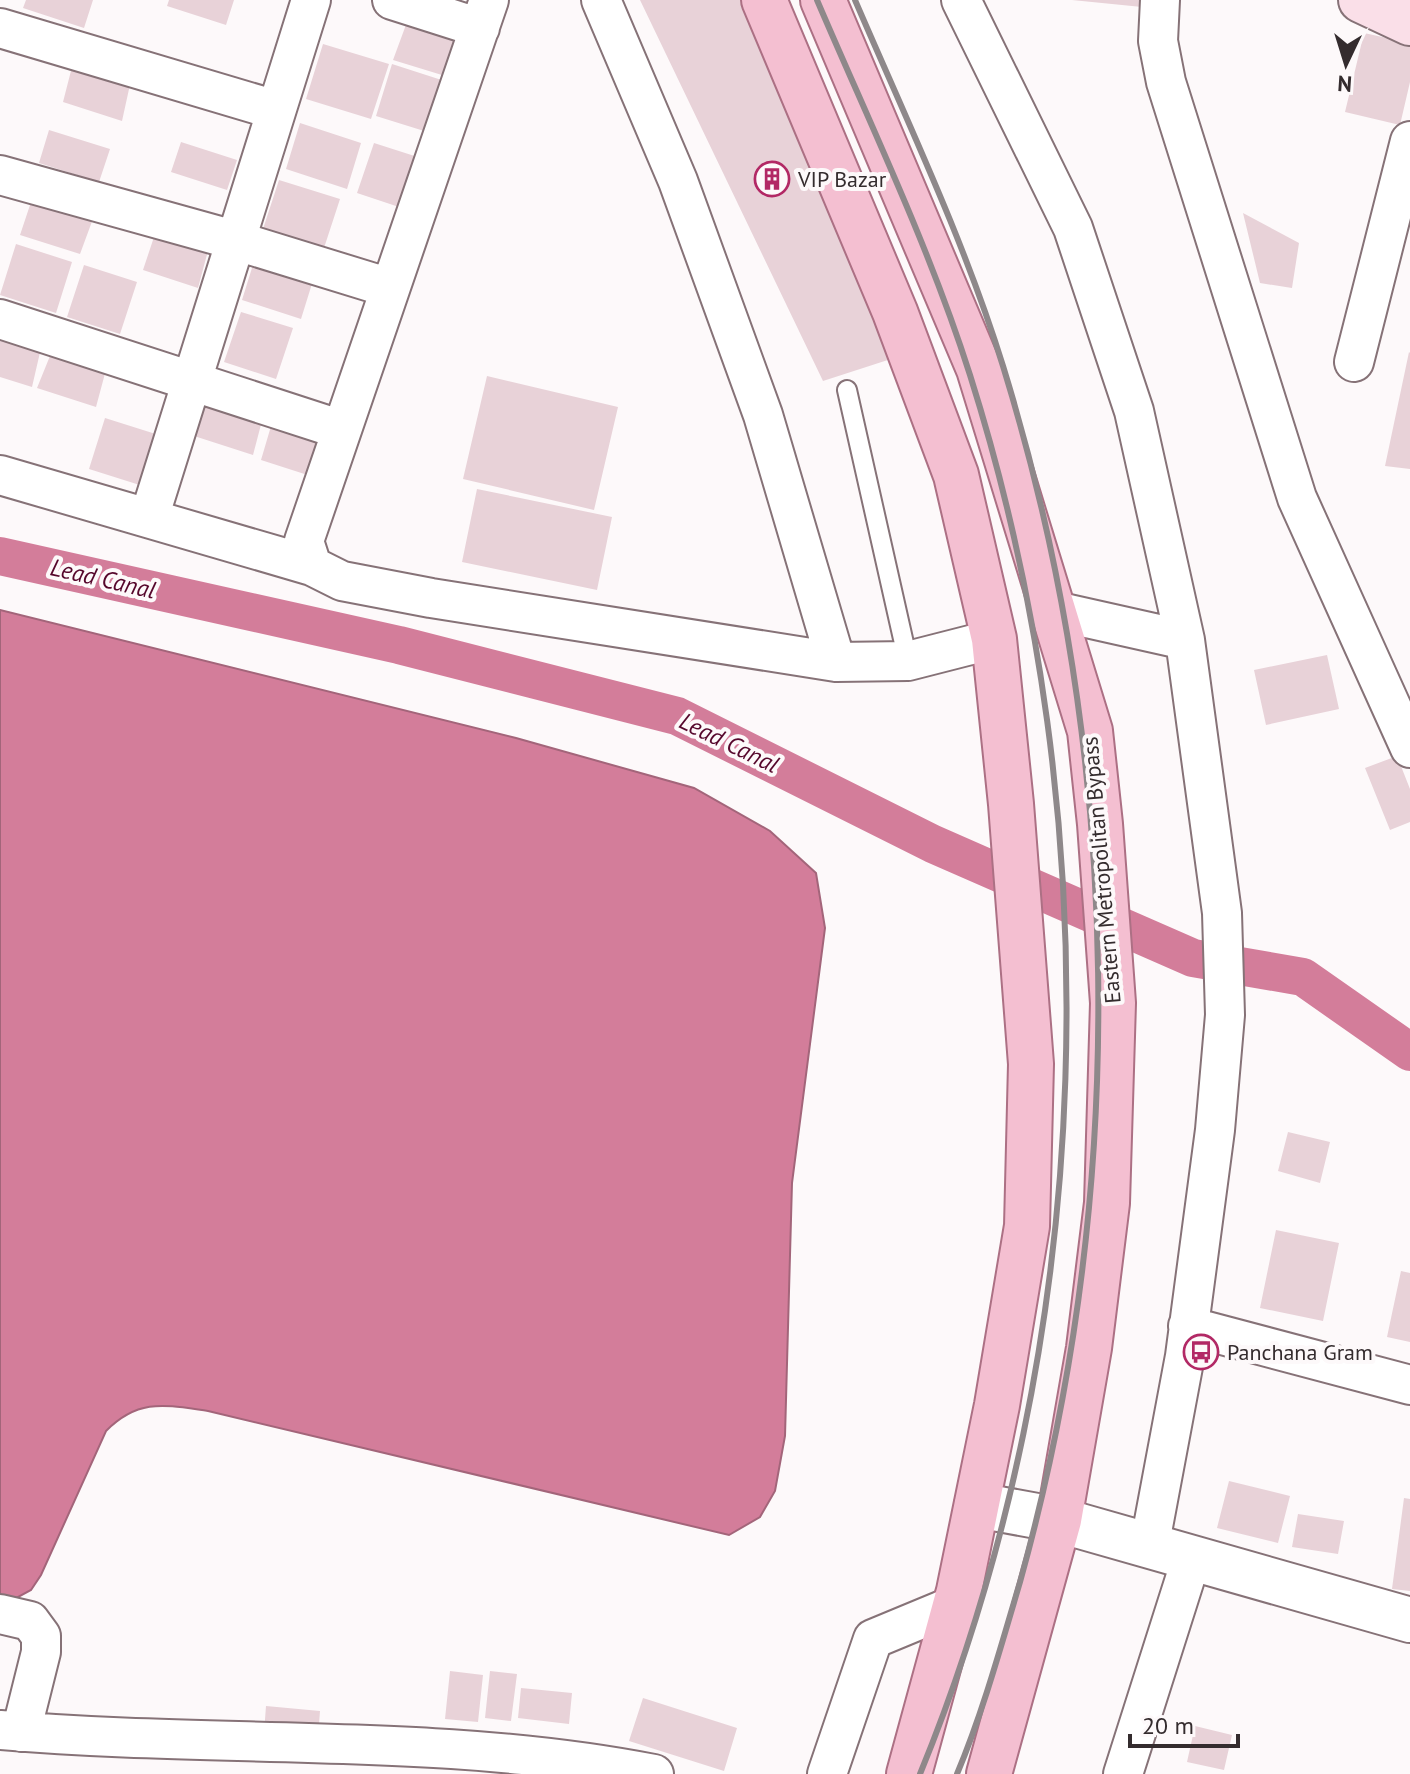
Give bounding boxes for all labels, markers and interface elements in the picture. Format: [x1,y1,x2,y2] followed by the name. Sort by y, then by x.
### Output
[1306,24,1386,104] north arrow
[1336,69,1353,98] text: N
[753,160,791,198] building icon: VIP Bazar
[797,165,887,193] place label: VIP Bazar
[48,551,159,606] water label: Lead Canal
[674,705,785,780] water label: Lead Canal
[1075,735,1127,1005] street label: Eastern Metropolitan Bypass
[1182,1333,1220,1371] bus stop icon: Panchana Gram
[1227,1338,1373,1366] place label: Panchana Gram
[1130,1698,1238,1748] scale bar
[1142,1710,1194,1741] text: 20 m

